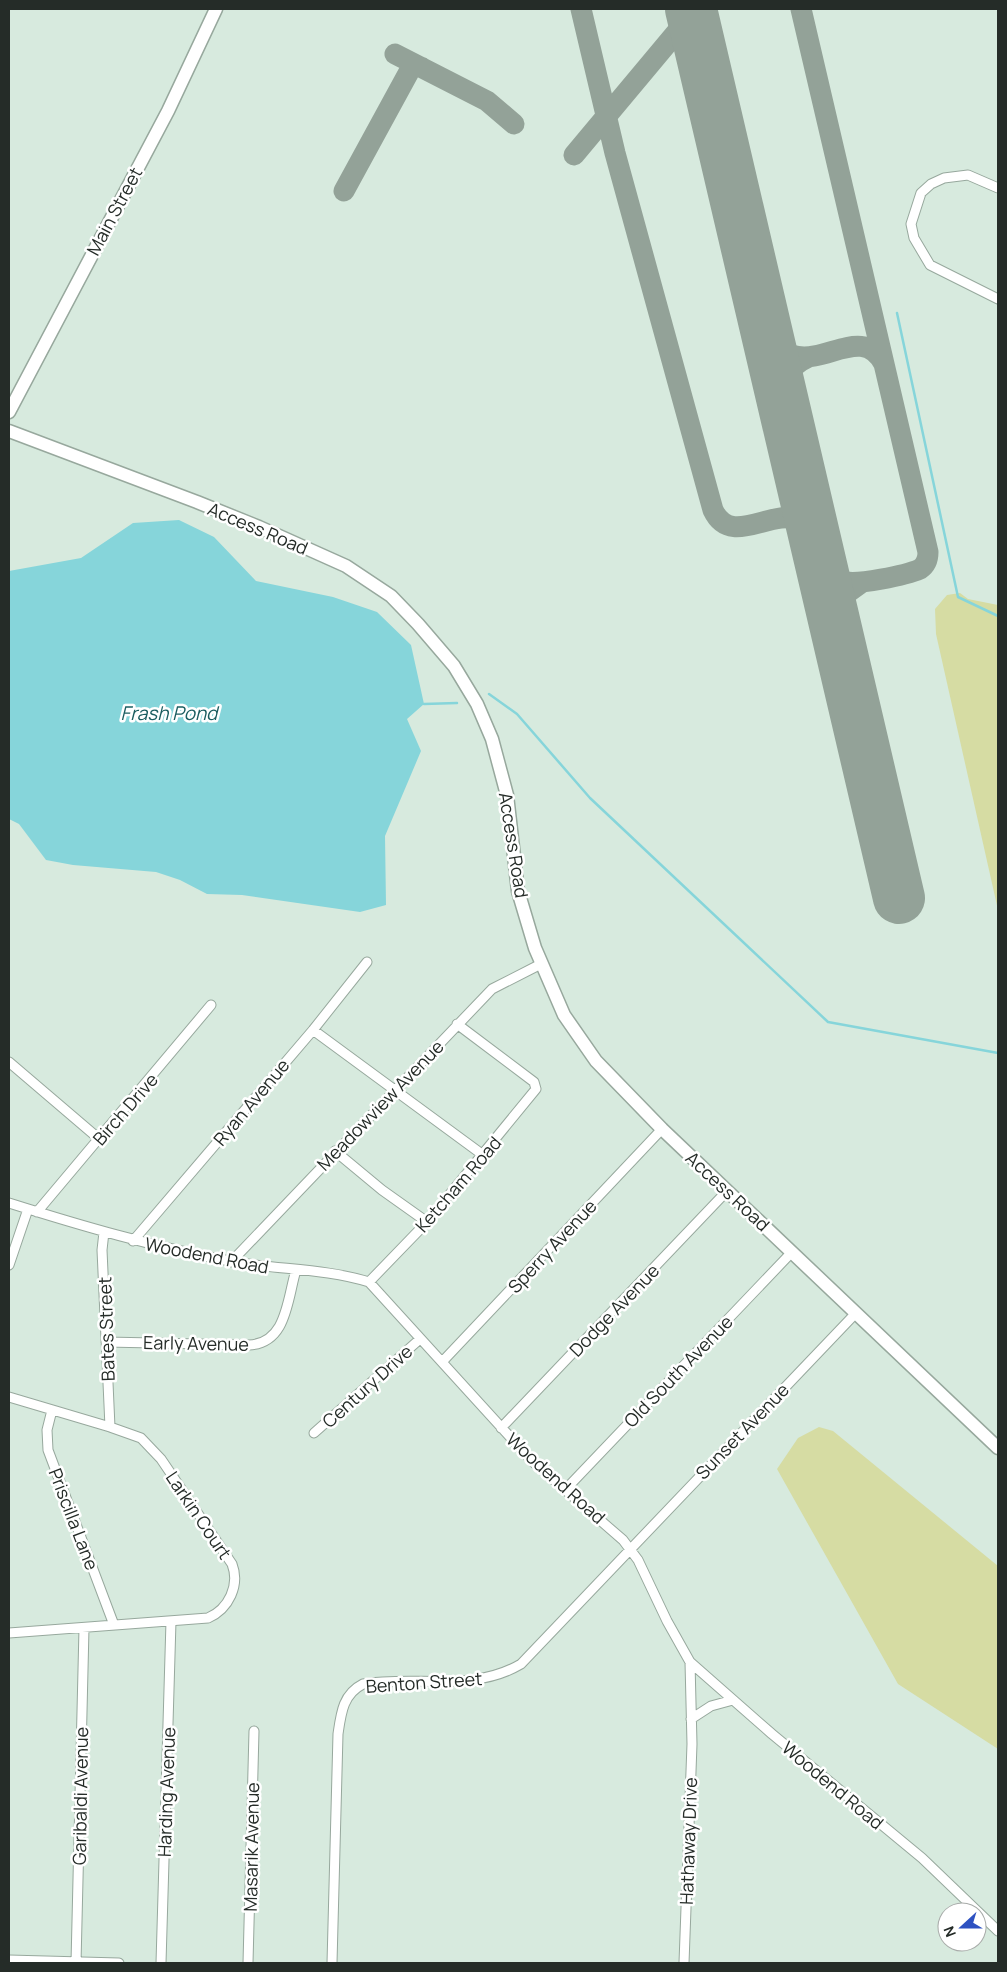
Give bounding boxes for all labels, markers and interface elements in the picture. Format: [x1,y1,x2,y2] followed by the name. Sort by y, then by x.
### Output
[81,163,147,259] street label: Main Street
[204,496,312,560] street label: Access Road
[121,700,220,726] water label: Frash Pond
[494,791,534,899] street label: Access Road
[311,1035,449,1175] street label: Meadowview Avenue
[208,1054,294,1150] street label: Ryan Avenue
[87,1068,163,1150] street label: Birch Drive
[410,1131,506,1237] street label: Ketcham Road
[681,1146,775,1236] street label: Access Road
[502,1194,602,1298] street label: Sperry Avenue
[143,1231,271,1279] street label: Woodend Road
[564,1259,664,1361] street label: Dodge Avenue
[92,1276,120,1382] street label: Bates Street
[618,1310,738,1432] street label: Old South Avenue
[143,1330,249,1356] street label: Early Avenue
[317,1339,417,1433] street label: Century Drive
[690,1378,794,1484] street label: Sunset Avenue
[501,1427,611,1529] street label: Woodend Road
[44,1465,104,1573] street label: Priscilla Lane
[161,1466,237,1564] street label: Larkin Court
[365,1666,483,1698] street label: Benton Street
[67,1727,93,1865] street label: Garibaldi Avenue
[152,1727,180,1857] street label: Harding Avenue
[777,1735,889,1835] street label: Woodend Road
[674,1777,702,1905] street label: Hathaway Drive
[238,1782,264,1912] street label: Masarik Avenue
[937,1902,987,1952] north arrow
[939,1924,960,1940] text: N

